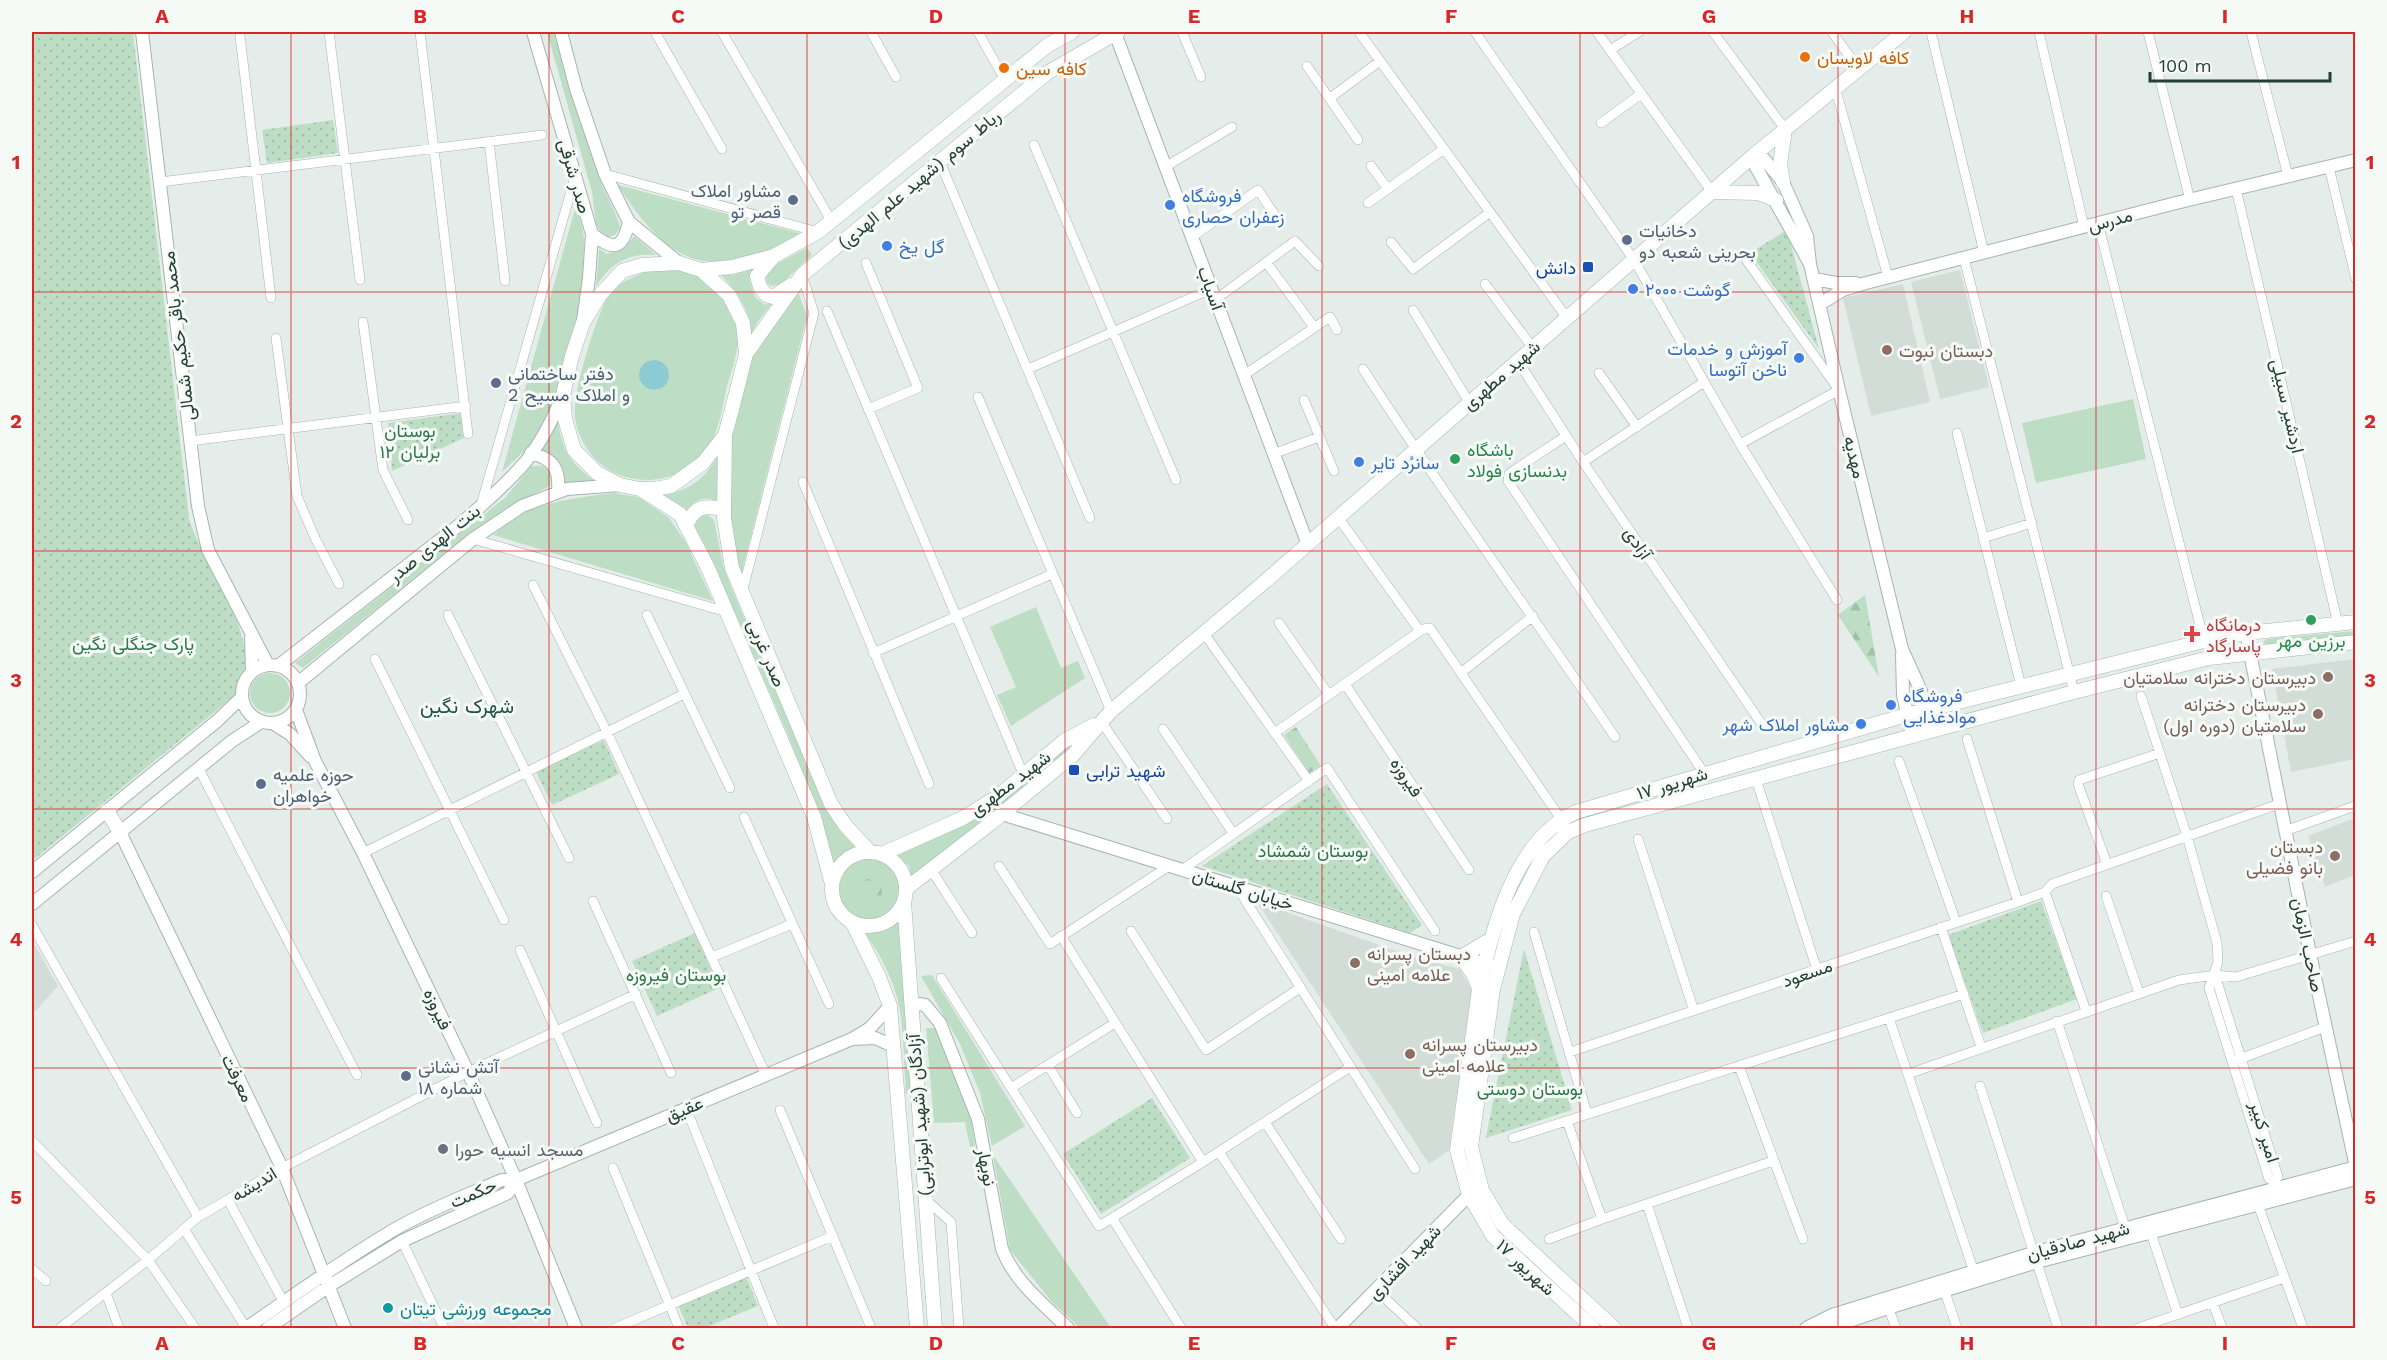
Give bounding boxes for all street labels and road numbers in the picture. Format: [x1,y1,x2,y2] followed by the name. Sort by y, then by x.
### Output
[834,105,1006,255] street label: رباط سوم (شهید علم الهدی)
[553,136,596,216] street label: صدر شرقی
[2085,204,2135,237] street label: مدرس
[157,250,201,422] street label: محمد باقر حکیم شمالی
[1193,263,1229,315] street label: آسیاب
[1458,336,1545,415] street label: شهید مطهری
[2266,357,2309,456] street label: اردشیر سبیلی
[1839,434,1870,481] street label: مهدیه
[383,500,485,588] street label: بنت الهدی صدر
[1619,523,1657,565] street label: آزادی
[742,616,791,690] street label: صدر غربی
[965,746,1055,821] street label: شهید مطهری
[1385,753,1428,801] street label: فیروزه
[1634,762,1710,805] street label: ۱۷ شهریور
[1190,864,1296,914] street label: خیابان گلستان
[2287,896,2328,994] street label: صاحب الزمان
[1779,955,1835,992] street label: مسعود
[418,985,457,1033] street label: فیروزه
[903,1031,936,1197] street label: آزادگان (شهید ابوترابی)
[217,1051,259,1106] street label: معرفت
[662,1092,706,1127] street label: عقیق
[2245,1098,2284,1165] street label: امیر کبیر
[972,1145,1001,1188] street label: نوبهار
[228,1162,280,1206] street label: اندیشه
[447,1174,499,1212] street label: حکمت
[2024,1217,2132,1266] street label: شهید صادقیان
[1363,1220,1446,1305] street label: شهید افشاری
[1492,1234,1560,1300] street label: ۱۷ شهریور

